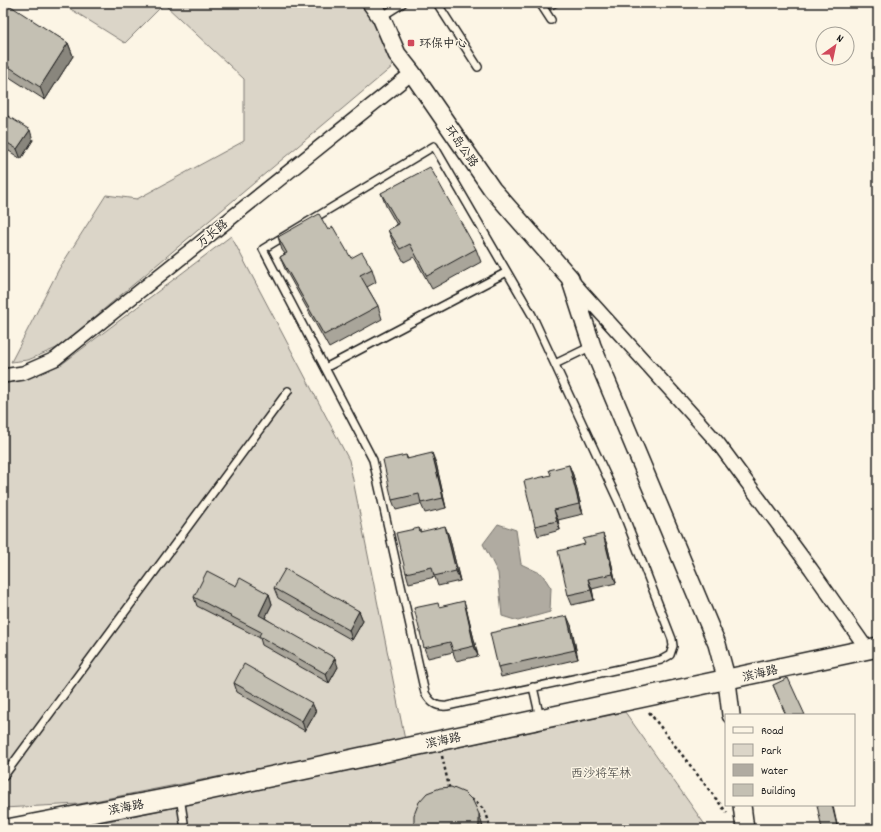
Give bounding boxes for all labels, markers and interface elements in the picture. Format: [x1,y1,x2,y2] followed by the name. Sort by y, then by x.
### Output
[815,26,855,66] north arrow
[833,31,846,48] text: N
[419,36,467,53] place label: 环保中心
[406,38,416,48] marker: 环保中心
[440,122,482,171] street label: 环岛公路
[194,216,232,252] street label: 万长路
[741,662,780,687] street label: 滨海路
[725,714,855,806] legend
[761,723,783,740] text: Road
[424,729,463,754] street label: 滨海路
[761,743,782,760] text: Park
[761,763,788,780] text: Water
[571,766,631,783] park label: 西沙将军林
[761,783,796,800] text: Building
[107,797,146,820] street label: 滨海路

